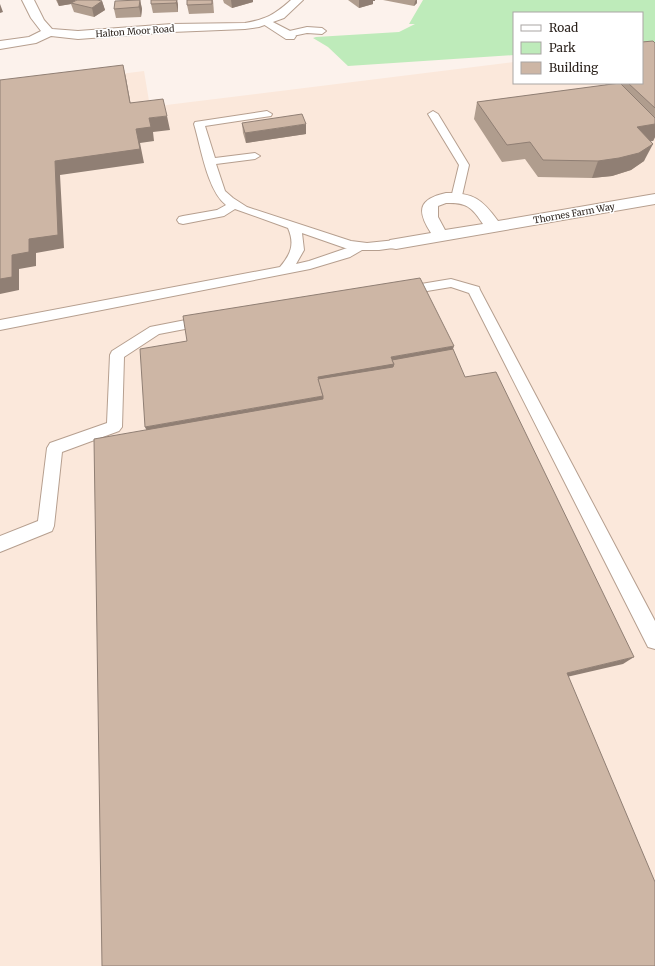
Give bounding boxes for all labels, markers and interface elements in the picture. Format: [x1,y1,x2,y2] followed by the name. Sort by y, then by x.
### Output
[513,12,643,84] legend
[549,20,578,35] text: Road
[95,23,175,39] street label: Halton Moor Road
[549,40,576,55] text: Park
[549,60,599,75] text: Building
[532,200,616,226] street label: Thornes Farm Way

